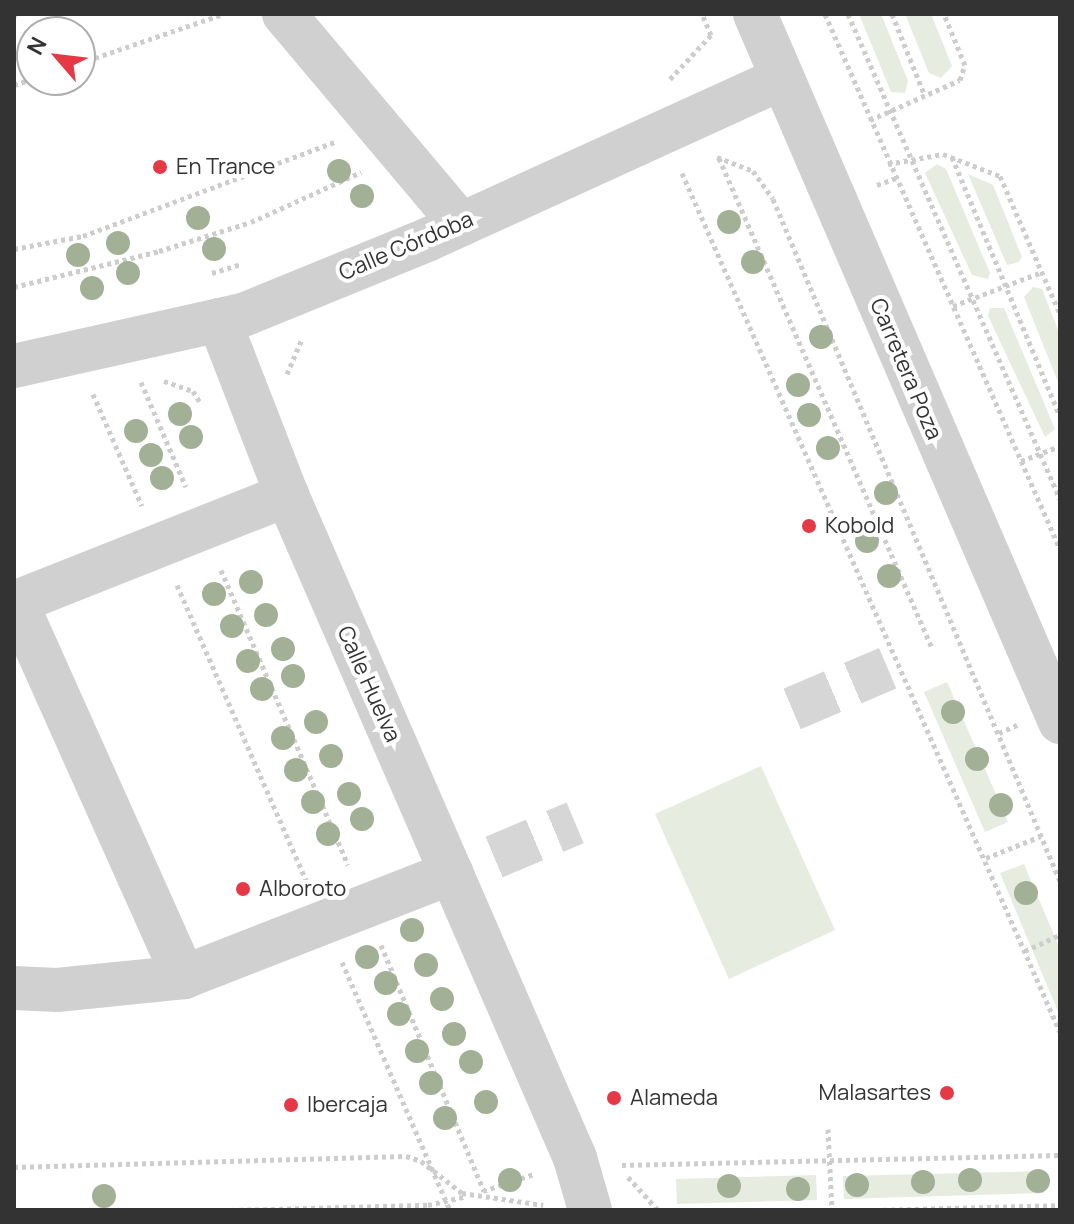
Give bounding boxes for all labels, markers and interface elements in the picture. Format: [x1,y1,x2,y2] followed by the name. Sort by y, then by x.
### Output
[16,16,96,96] north arrow
[20,32,54,60] text: N
[176,154,275,180] place label: En Trance
[151,158,169,176] marker: En Trance
[335,206,477,286] street label: Calle Córdoba
[864,294,948,444] street label: Carretera Poza
[825,513,894,539] place label: Kobold
[800,517,818,535] marker: Kobold
[332,622,406,746] street label: Calle Huelva
[259,876,346,902] place label: Alboroto
[234,880,252,898] marker: Alboroto
[818,1080,931,1106] place label: Malasartes
[938,1084,956,1102] marker: Malasartes
[630,1085,718,1111] place label: Alameda
[605,1089,623,1107] marker: Alameda
[307,1092,388,1118] place label: Ibercaja
[282,1096,300,1114] marker: Ibercaja

